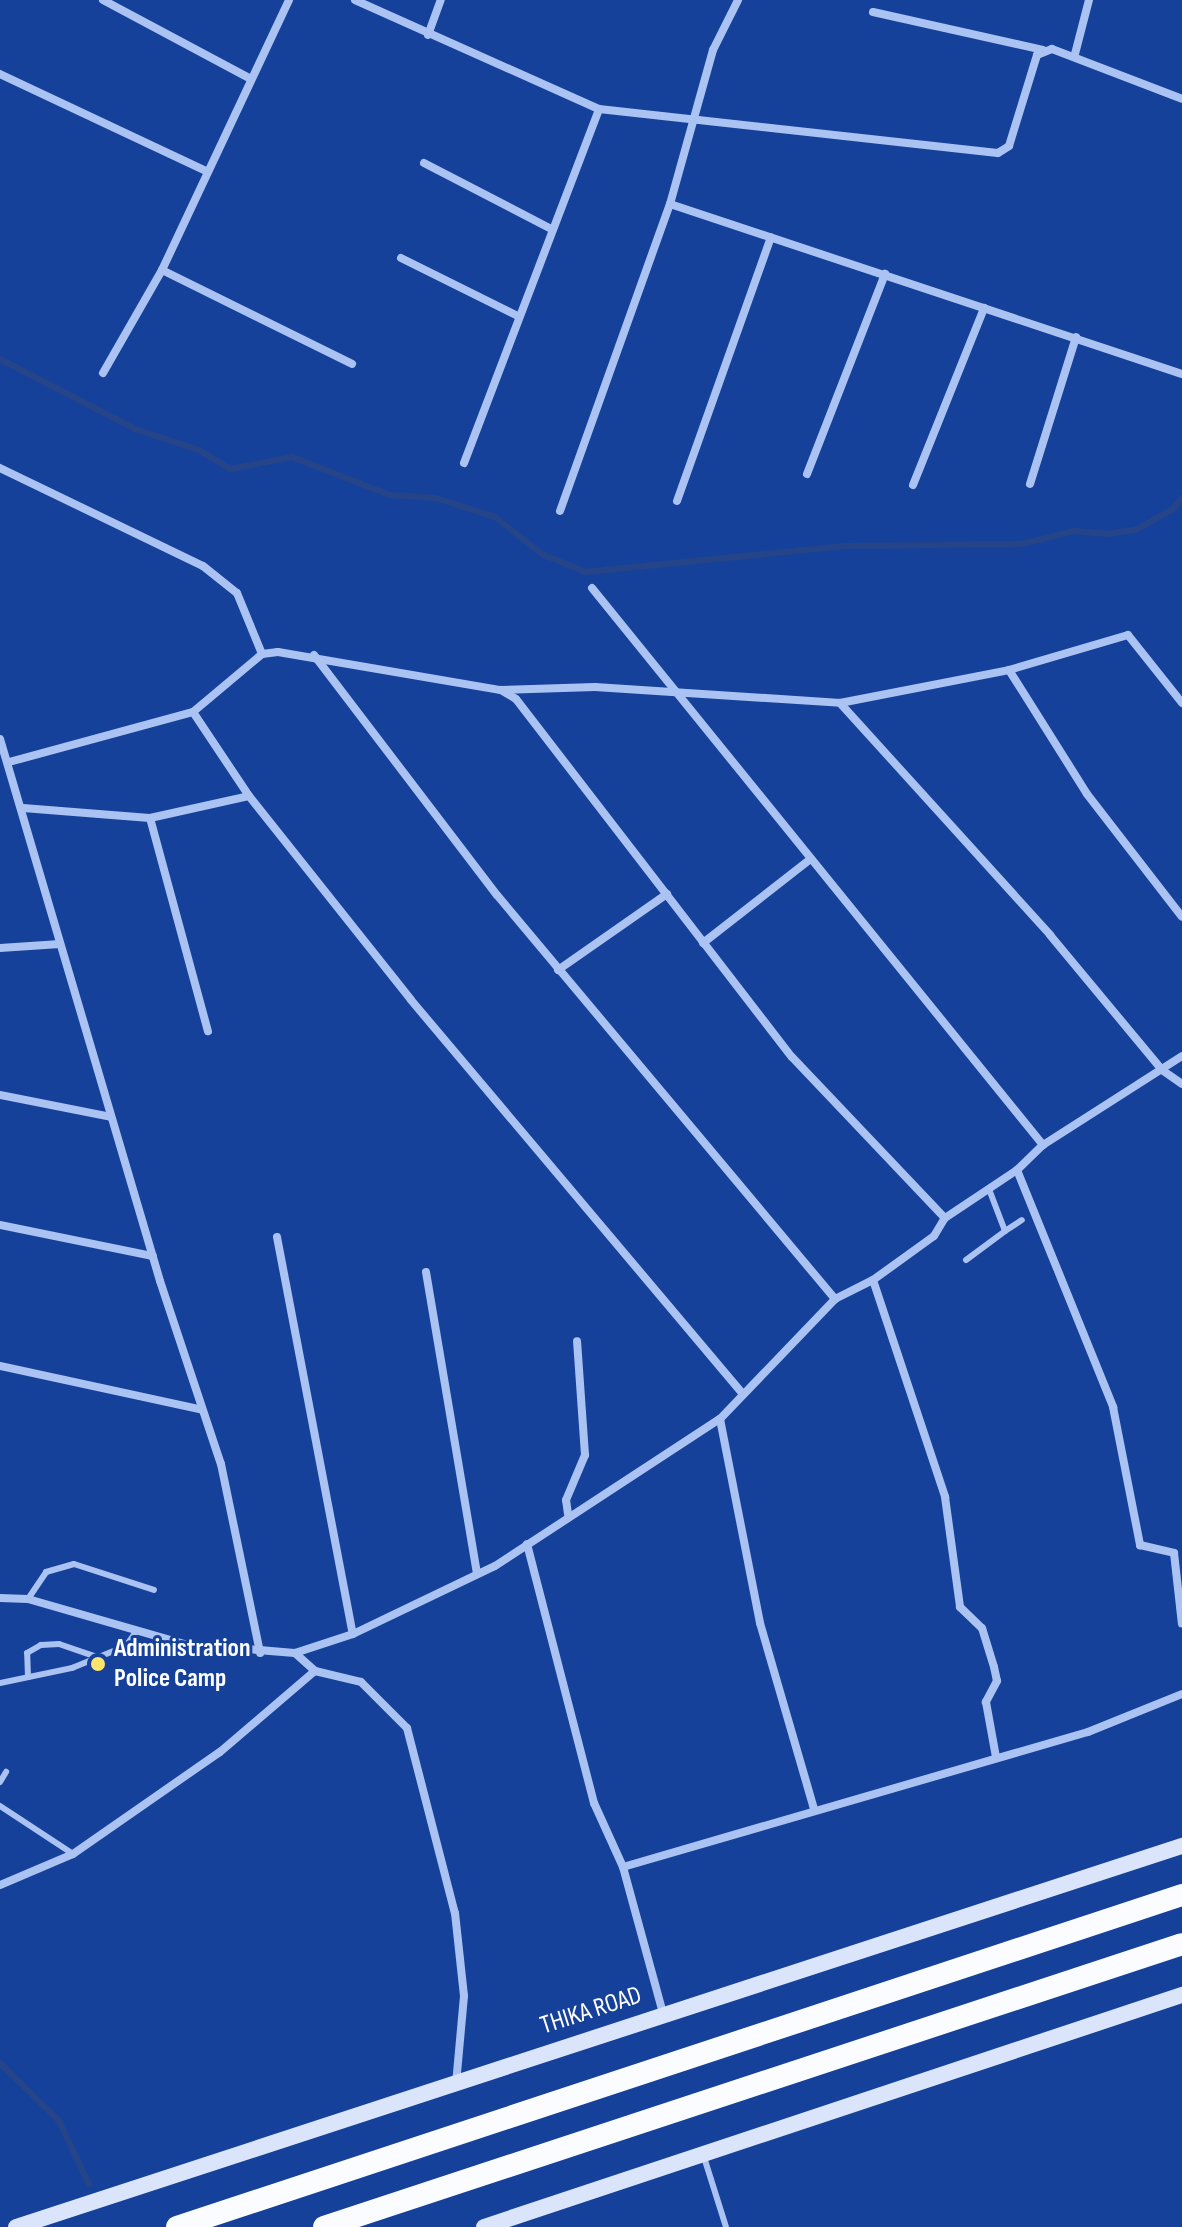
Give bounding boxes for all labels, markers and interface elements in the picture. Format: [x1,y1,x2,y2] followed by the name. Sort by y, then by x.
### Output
[114,1633,250,1694] place label: Administration Police Camp
[89,1655,107,1673] marker: Administration Police Camp
[536,1980,646,2042] street label: THIKA ROAD

